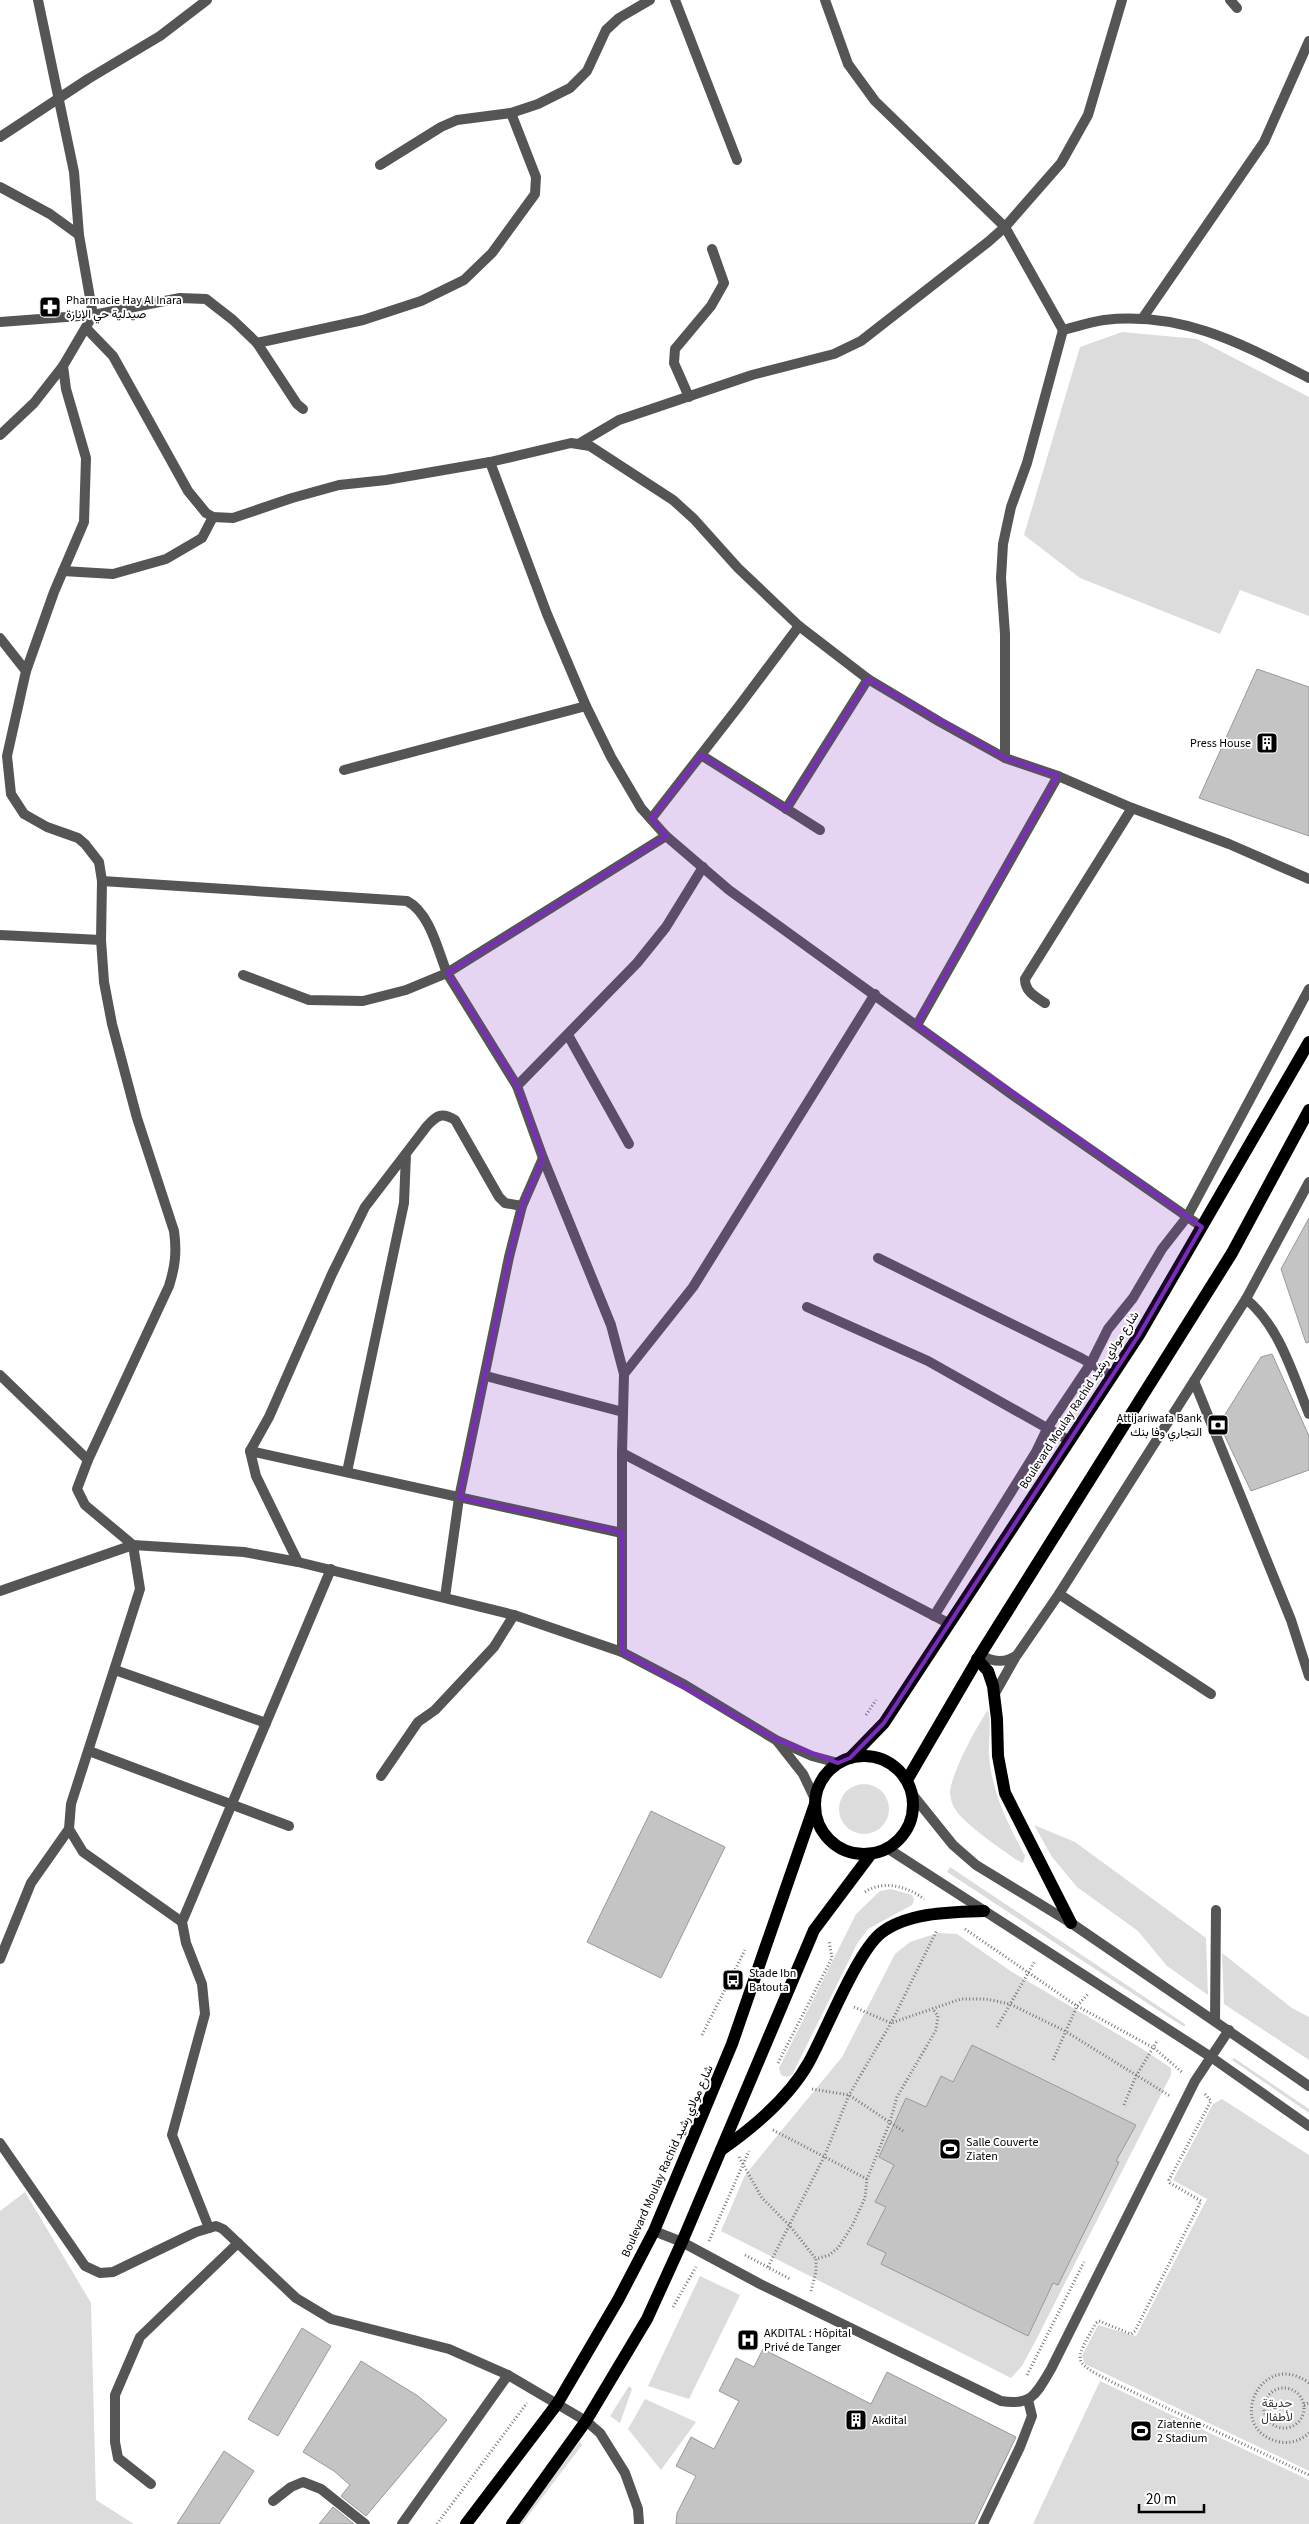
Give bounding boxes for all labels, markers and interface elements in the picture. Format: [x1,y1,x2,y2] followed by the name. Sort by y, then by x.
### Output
[66,292,182,324] place label: Pharmacie Hay Al Inara صيدلية حي الإنارة
[38,295,62,319] pharmacy icon: Pharmacie Hay Al Inara صيدلية حي الإنارة
[1255,731,1279,755] building icon: Press House
[1190,735,1251,752] place label: Press House
[1015,1308,1144,1493] street label: Boulevard Moulay Rachid شارع مولاي رشيد
[1117,1410,1202,1442] place label: Attijariwafa Bank التجاري وفا بنك
[1206,1413,1230,1437] bank icon: Attijariwafa Bank التجاري وفا بنك
[749,1965,796,1996] place label: Stade Ibn Batouta
[721,1968,745,1992] bus stop icon: Stade Ibn Batouta
[617,2062,719,2260] street label: Boulevard Moulay Rachid شارع مولاي رشيد
[966,2134,1038,2165] place label: Salle Couverte Ziaten
[938,2137,962,2161] sports icon: Salle Couverte Ziaten
[764,2325,851,2356] place label: AKDITAL : Hôpital Privé de Tanger
[736,2328,760,2352] hospital icon: AKDITAL : Hôpital Privé de Tanger
[1261,2395,1293,2426] park label: حديقة لأطفال
[844,2408,868,2432] building icon: Akdital
[872,2412,907,2429] place label: Akdital
[1157,2416,1207,2447] place label: Ziatenne 2 Stadium
[1129,2419,1153,2443] sports icon: Ziatenne 2 Stadium
[1139,2482,1204,2514] scale bar
[1146,2489,1176,2510] text: 20 m

